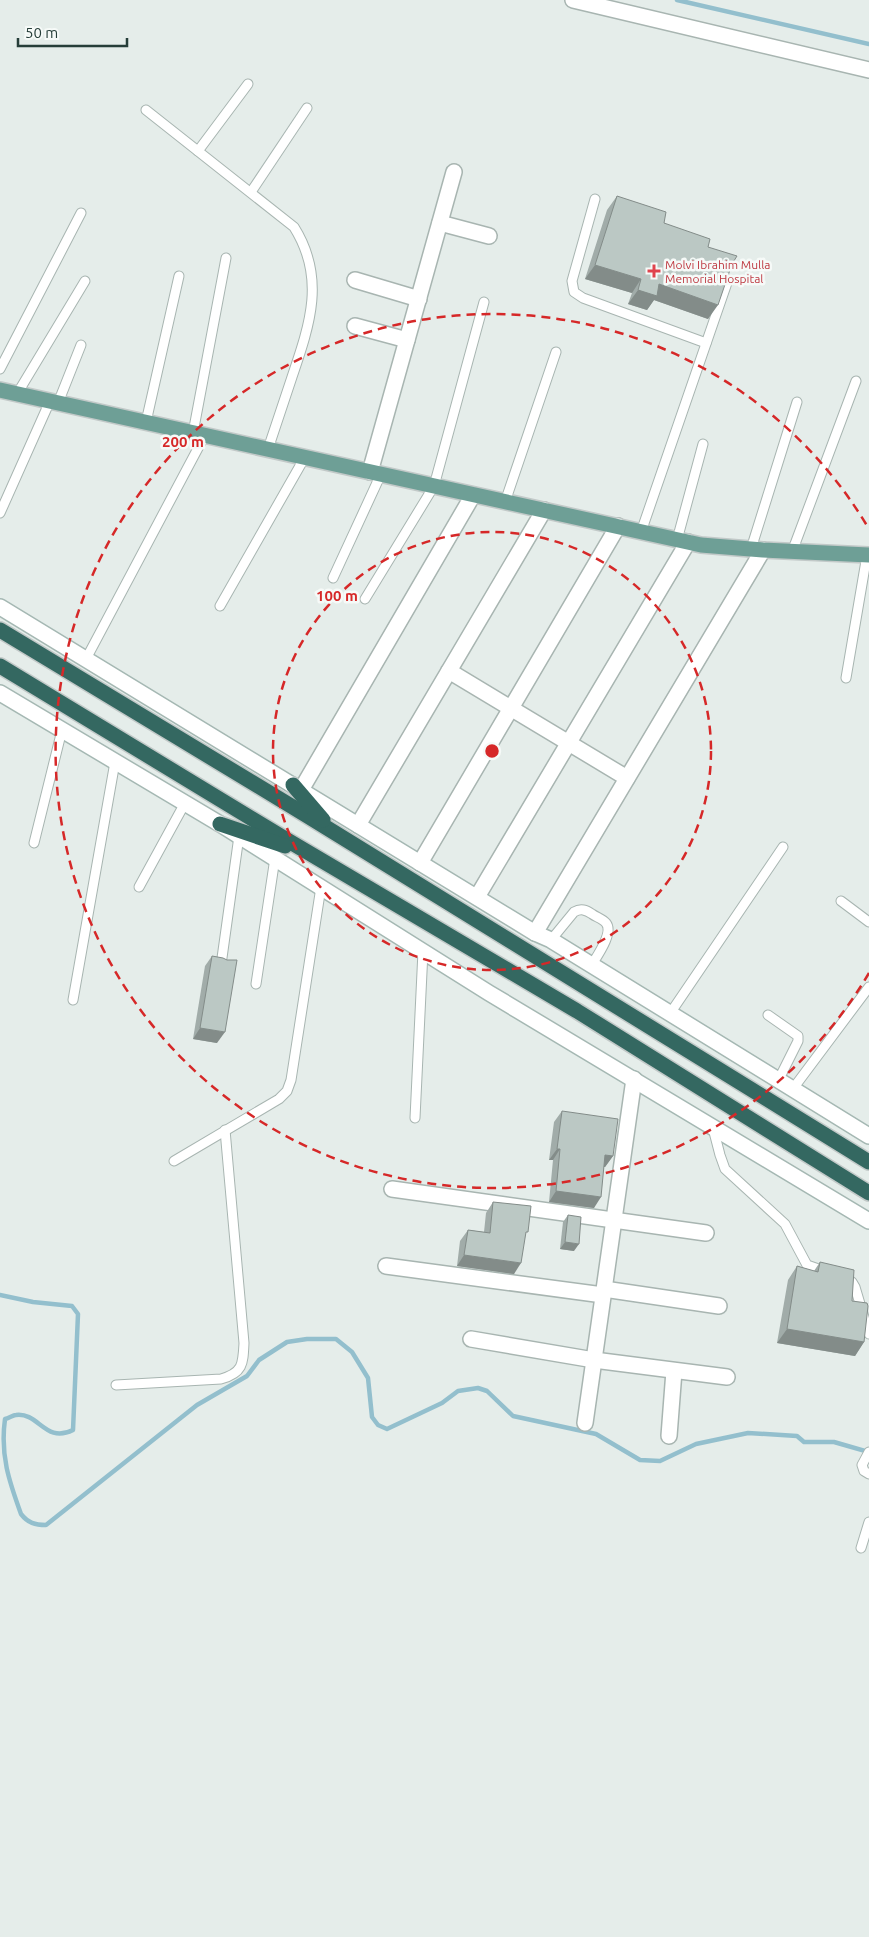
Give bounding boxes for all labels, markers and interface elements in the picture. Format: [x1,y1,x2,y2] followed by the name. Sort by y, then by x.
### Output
[18,15,126,47] scale bar
[25,24,58,41] text: 50 m
[665,258,771,285] place label: Molvi Ibrahim Mulla Memorial Hospital
[647,264,661,278] marker: Molvi Ibrahim Mulla Memorial Hospital
[162,433,204,450] text: 200 m
[316,587,358,604] text: 100 m
[483,742,501,760] centre of rings

